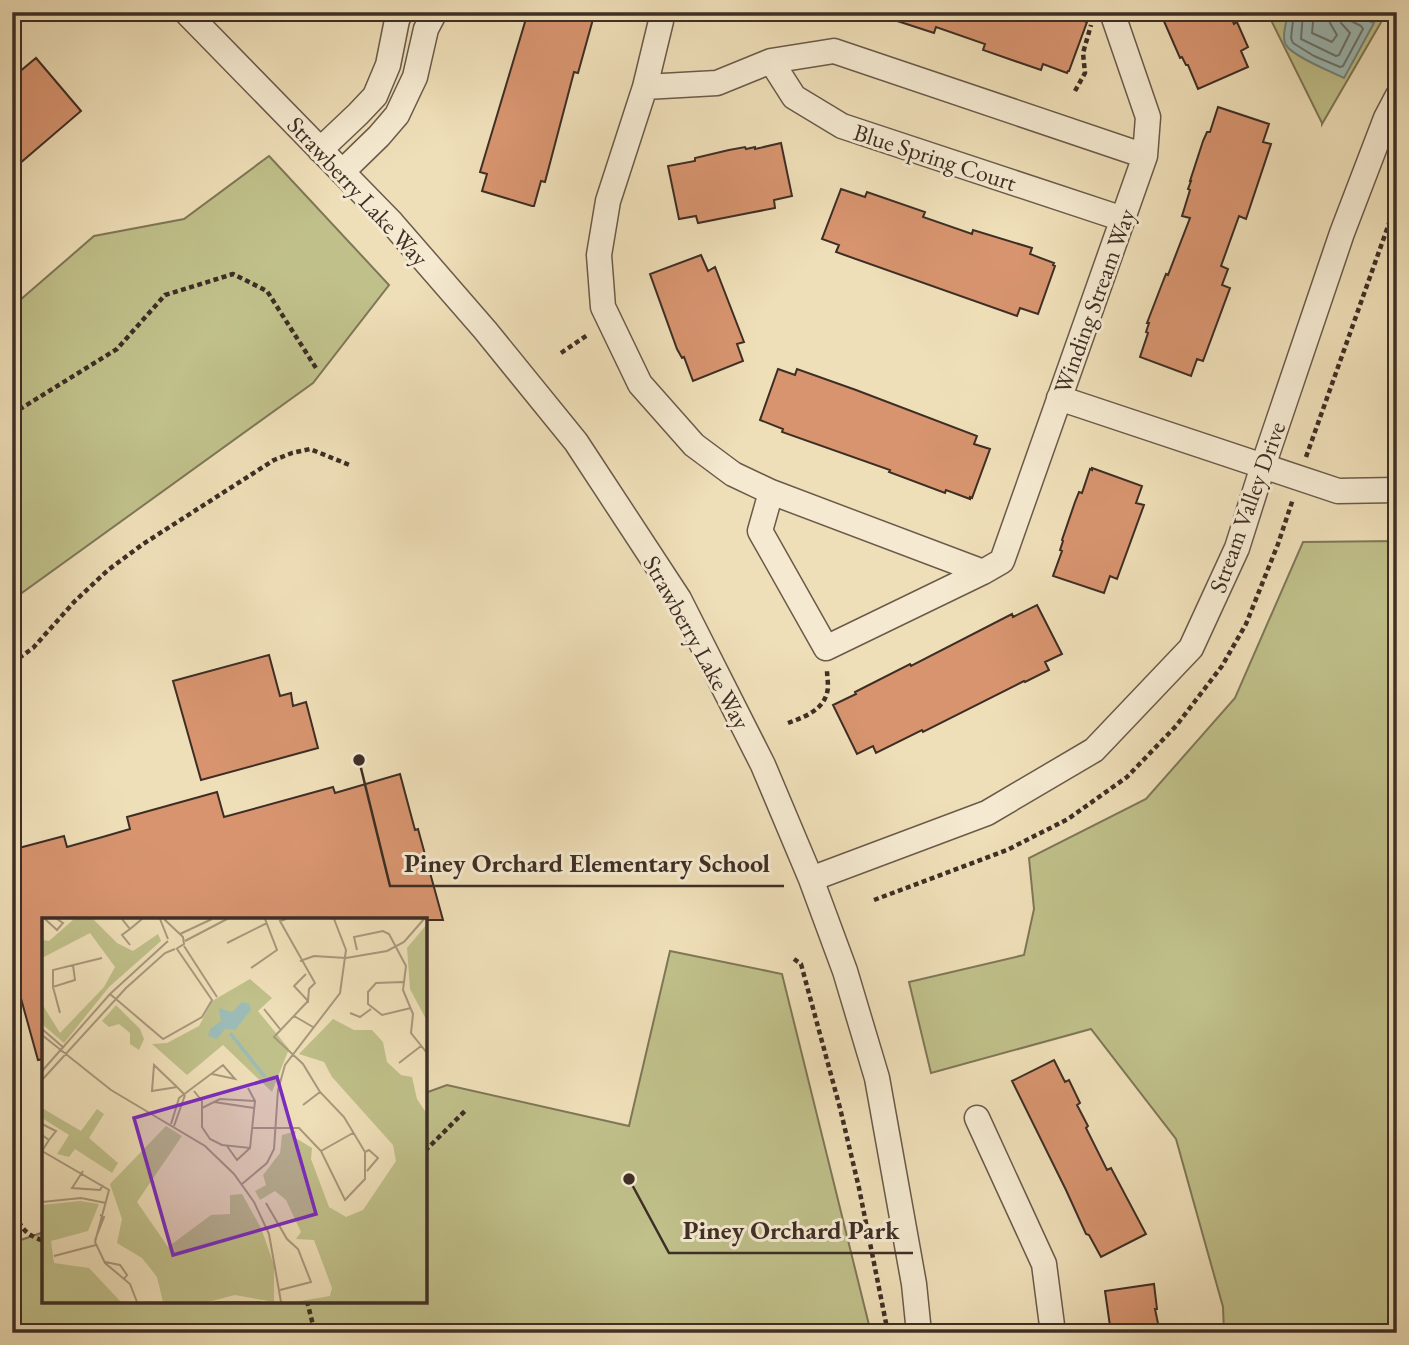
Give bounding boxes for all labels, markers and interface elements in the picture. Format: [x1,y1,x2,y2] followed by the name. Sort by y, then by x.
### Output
[281,110,436,273] street label: Strawberry Lake Way
[850,116,1021,198] street label: Blue Spring Court
[1046,204,1142,398] street label: Winding Stream Way
[1202,417,1292,597] street label: Stream Valley Drive
[636,550,758,735] street label: Strawberry Lake Way
[390,839,784,886] callout: Piney Orchard Elementary School
[404,846,770,880] text: Piney Orchard Elementary School
[42,918,427,1303] inset map
[669,1206,913,1253] callout: Piney Orchard Park
[683,1213,900,1247] text: Piney Orchard Park

